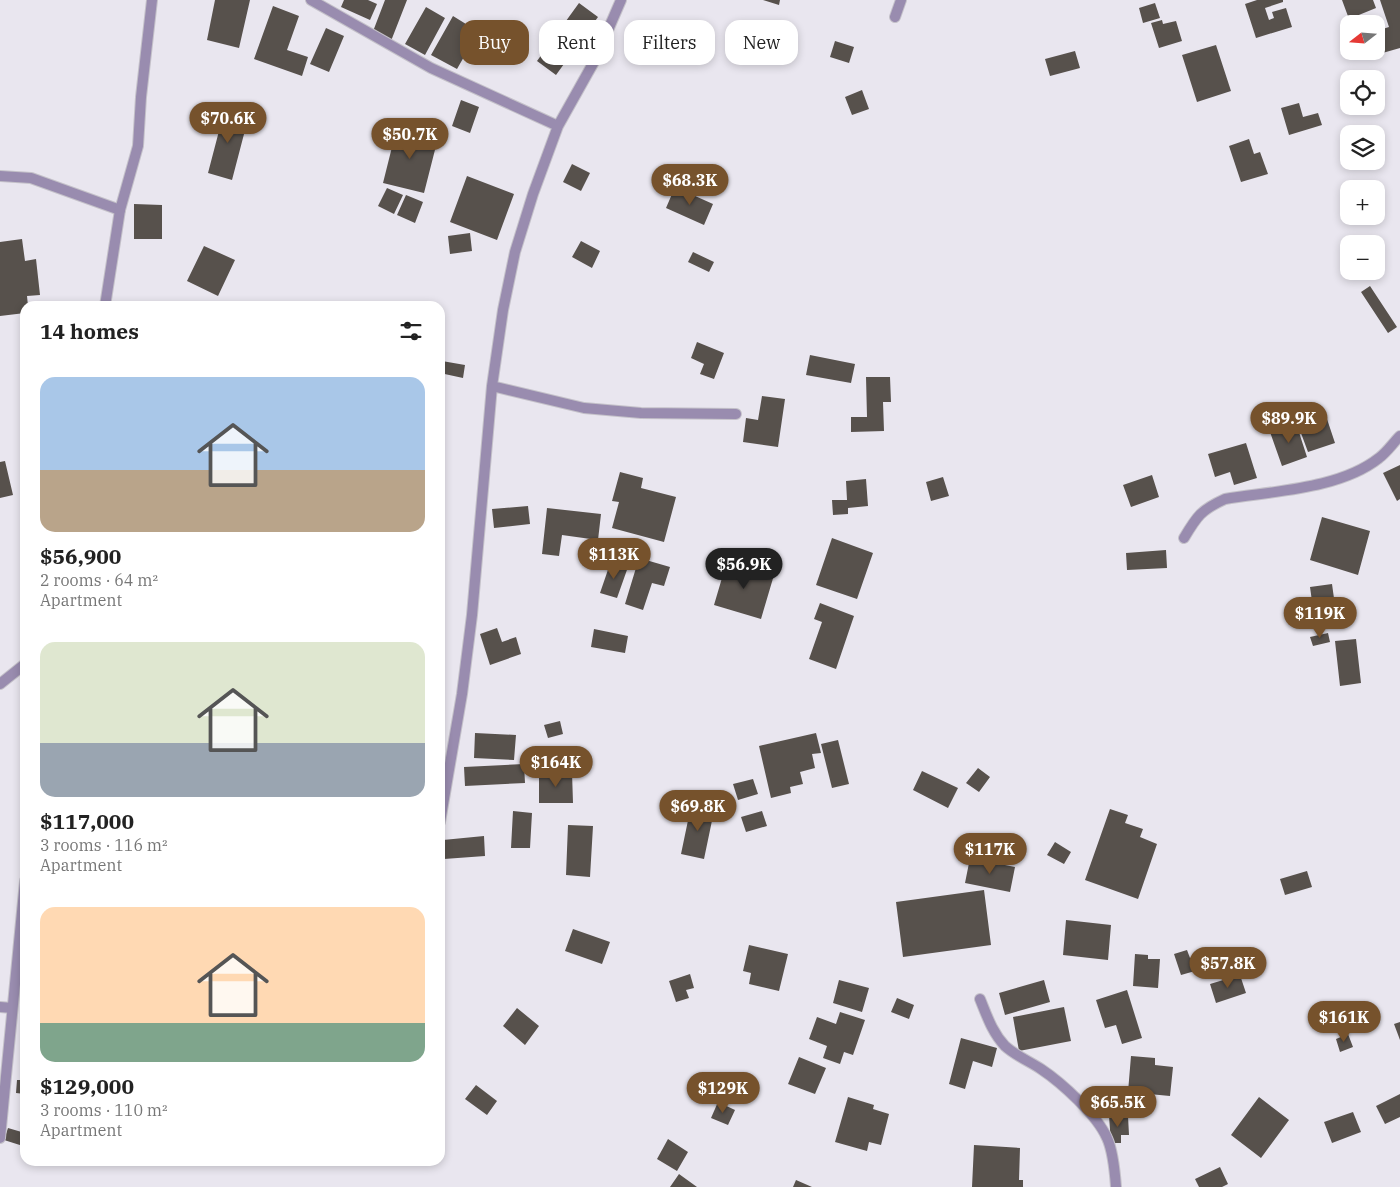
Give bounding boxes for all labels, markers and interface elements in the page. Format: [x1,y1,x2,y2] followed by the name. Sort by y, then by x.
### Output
[1340,15,1385,60] north arrow
[1340,15,1385,280] map controls
[460,20,529,65] chip: Buy
[539,20,614,65] chip: Rent
[624,20,715,65] chip: Filters
[725,20,798,65] chip: New
[1340,70,1385,115] button: locate
[187,102,269,144] pin: $70.6K
[200,108,256,128] text: $70.6K
[369,118,451,160] pin: $50.7K
[382,124,438,144] text: $50.7K
[1340,125,1385,170] button: layers
[649,164,731,206] pin: $68.3K
[662,170,718,190] text: $68.3K
[1340,180,1385,225] button: +
[1340,235,1385,280] button: −
[40,317,139,345] text: 14 homes
[397,317,425,345] icon: filters
[1248,402,1330,444] pin: $89.9K
[1261,408,1317,428] text: $89.9K
[188,410,278,500] icon: home
[579,538,649,580] pin: $113K
[40,542,121,570] text: $56,900
[589,544,639,564] text: $113K
[703,548,785,590] pin: $56.9K
[716,554,772,574] text: $56.9K
[40,570,158,590] text: 2 rooms · 64 m²
[40,590,122,610] text: Apartment
[1285,596,1355,639] pin: $119K
[1295,603,1345,623] text: $119K
[188,675,278,765] icon: home
[521,746,591,788] pin: $164K
[531,752,581,772] text: $164K
[657,790,739,832] pin: $69.8K
[670,796,726,816] text: $69.8K
[40,807,134,835] text: $117,000
[955,832,1025,875] pin: $117K
[40,835,168,855] text: 3 rooms · 116 m²
[965,839,1015,859] text: $117K
[40,855,122,875] text: Apartment
[188,940,278,1030] icon: home
[1187,946,1269,989] pin: $57.8K
[1200,953,1256,973] text: $57.8K
[1309,1000,1379,1043] pin: $161K
[1319,1007,1369,1027] text: $161K
[40,1072,134,1100] text: $129,000
[688,1072,758,1114] pin: $129K
[698,1078,748,1098] text: $129K
[1077,1086,1159,1128] pin: $65.5K
[1090,1092,1146,1112] text: $65.5K
[40,1100,168,1120] text: 3 rooms · 110 m²
[40,1120,122,1140] text: Apartment

